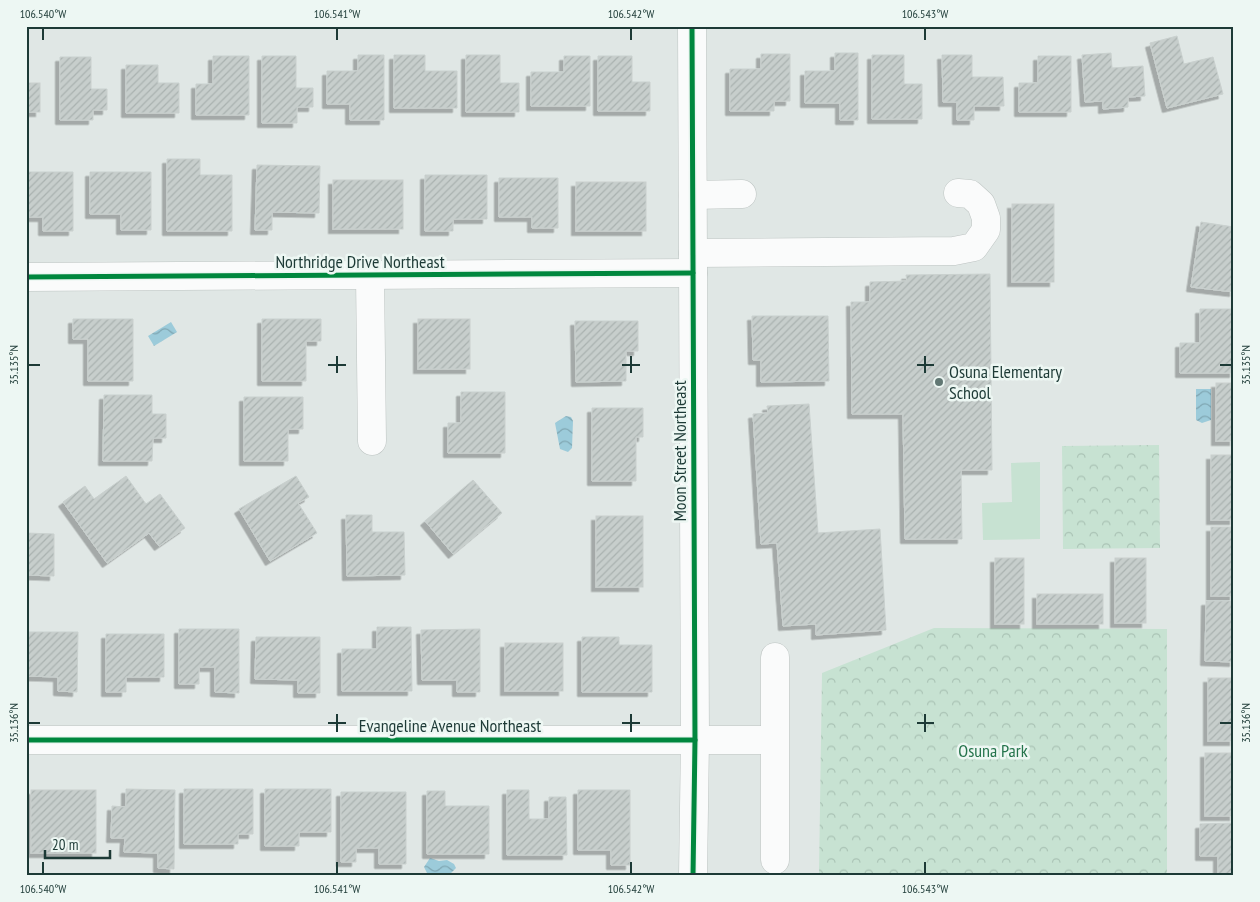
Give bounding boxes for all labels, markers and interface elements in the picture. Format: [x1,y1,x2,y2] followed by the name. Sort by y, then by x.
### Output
[20,6,66,21] text: 106.540°W
[314,6,360,21] text: 106.541°W
[608,6,654,21] text: 106.542°W
[902,6,948,21] text: 106.543°W
[275,250,445,273] street label: Northridge Drive Northeast
[6,345,21,385] text: 35.135°N
[1238,345,1253,385] text: 35.135°N
[949,360,1062,404] place label: Osuna Elementary School
[933,376,945,388] marker: Osuna Elementary School
[668,380,691,522] street label: Moon Street Northeast
[6,703,21,743] text: 35.136°N
[1238,703,1253,743] text: 35.136°N
[359,714,541,737] street label: Evangeline Avenue Northeast
[958,739,1028,762] park label: Osuna Park
[45,827,110,859] scale bar
[52,835,78,854] text: 20 m
[20,881,66,896] text: 106.540°W
[314,881,360,896] text: 106.541°W
[608,881,654,896] text: 106.542°W
[902,881,948,896] text: 106.543°W

